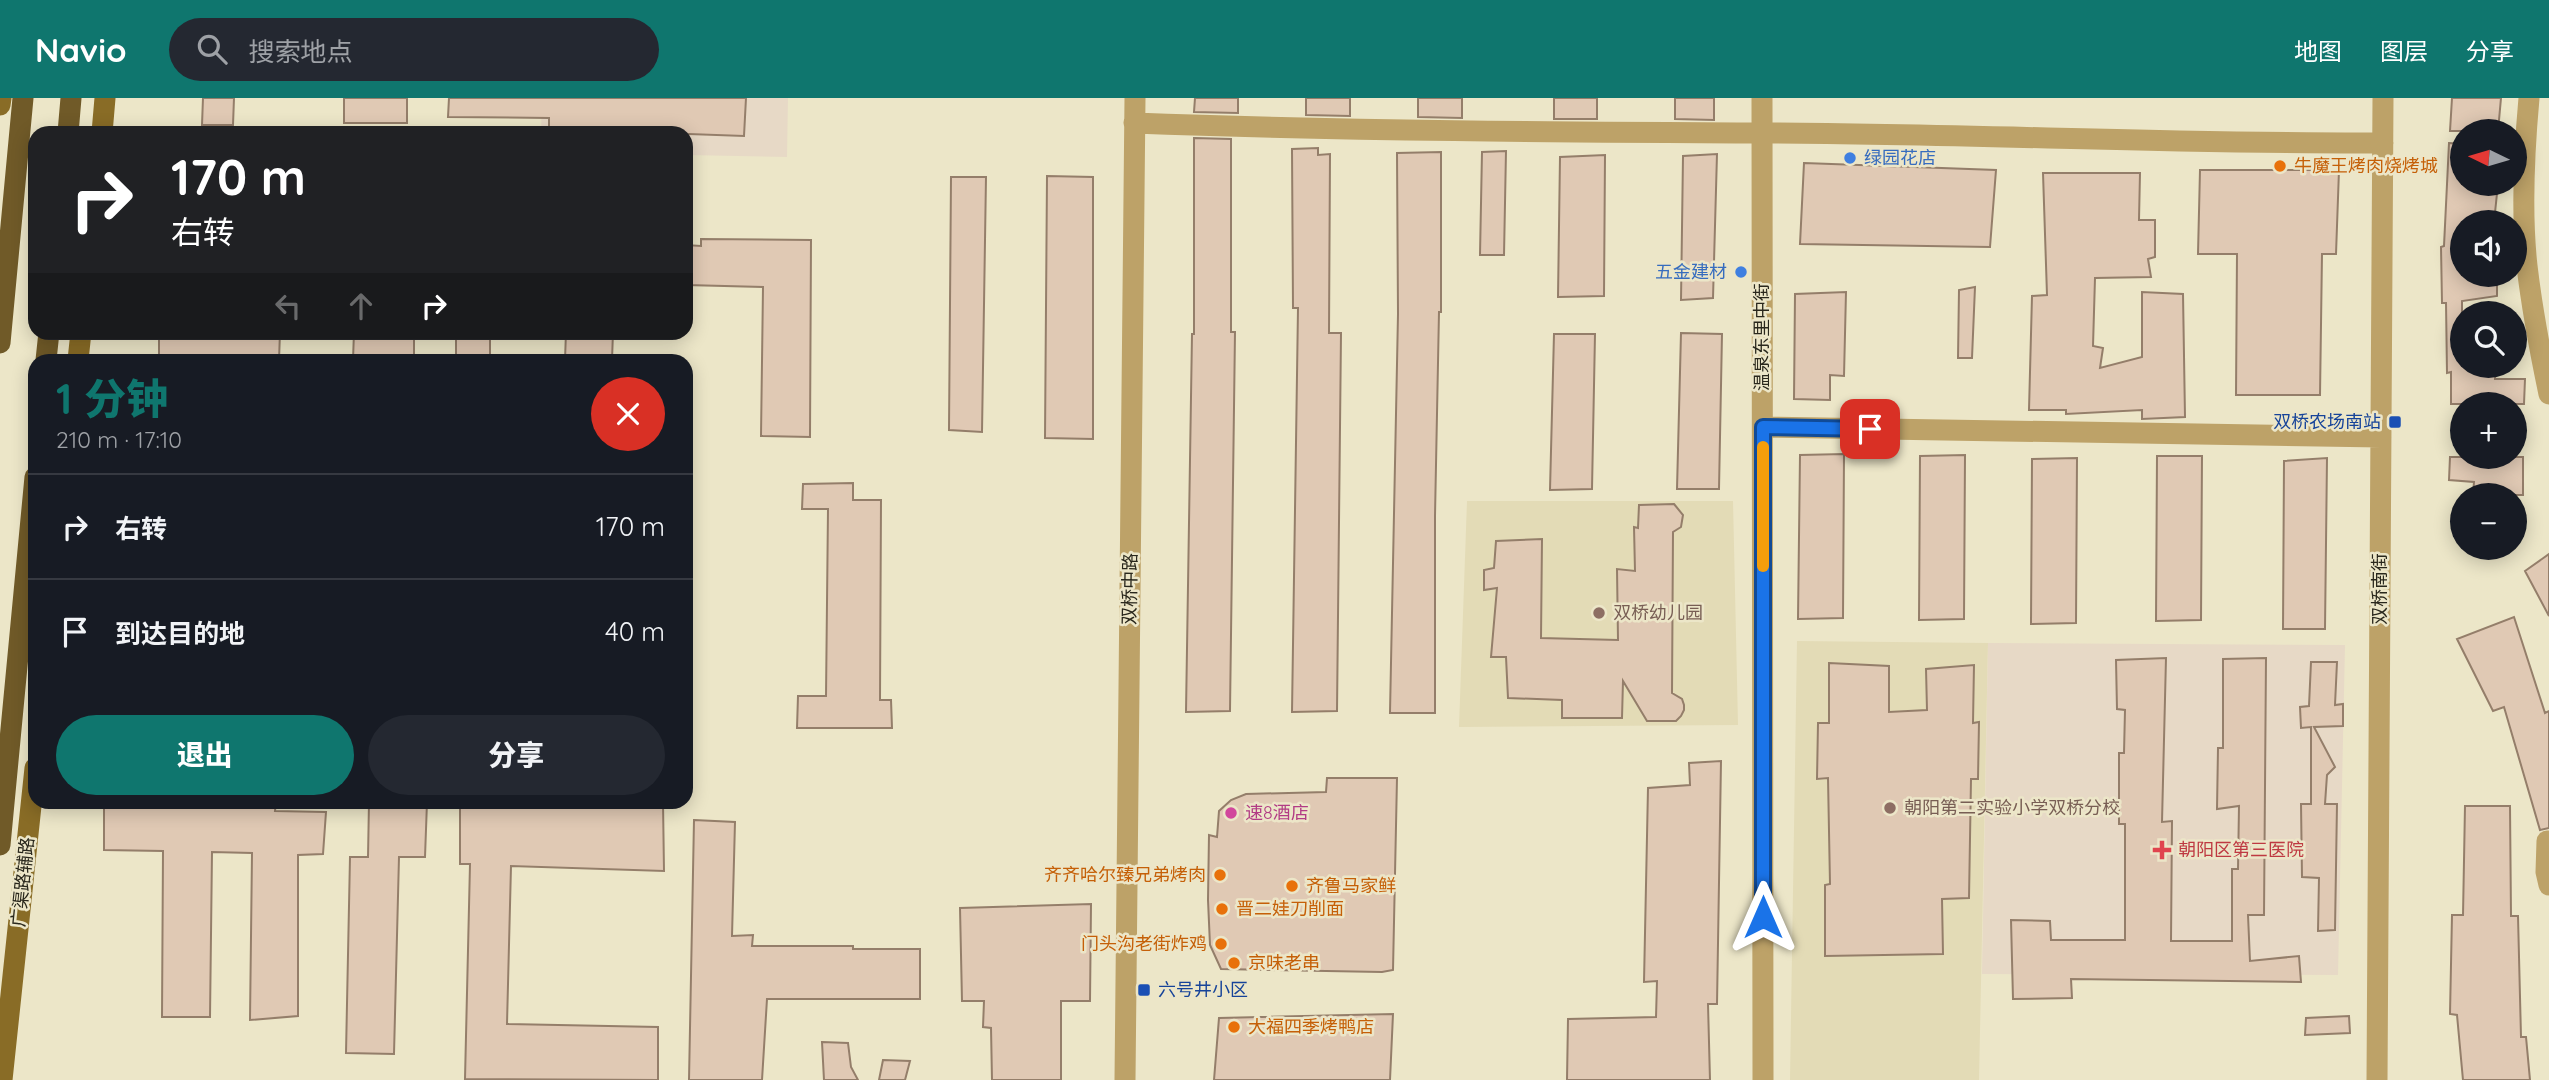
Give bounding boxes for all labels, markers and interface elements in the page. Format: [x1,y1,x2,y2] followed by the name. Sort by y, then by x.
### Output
[169,18,659,81] search box
[35,29,127,70] text: Navio
[193,30,231,68] icon: search
[249,35,353,68] text: 搜索地点
[2294,36,2342,66] text: 地图
[2380,36,2428,66] text: 图层
[2466,36,2514,66] text: 分享
[2450,119,2527,196] north arrow
[2450,119,2527,560] map controls
[171,146,306,207] text: 170 m
[1864,146,1936,169] place label: 绿园花店
[1842,150,1858,166] marker: 绿园花店
[56,154,147,245] icon: right
[2294,154,2438,177] place label: 牛魔王烤肉烧烤城
[2272,158,2288,174] marker: 牛魔王烤肉烧烤城
[2450,210,2527,287] button: sound
[171,212,235,252] text: 右转
[1655,260,1727,283] place label: 五金建材
[1733,264,1749,280] marker: 五金建材
[1750,283,1773,391] street label: 温泉东里中街
[269,287,307,325] icon: left
[342,287,380,325] icon: ahead
[415,287,453,325] icon: right
[2450,301,2527,378] button: search
[56,372,168,425] text: 1 分钟
[591,377,665,451] button: close
[2450,392,2527,469] button: +
[1840,399,1900,459] pin
[1851,410,1889,448] icon: arrive
[2273,410,2381,433] place label: 双桥农场南站
[2387,414,2403,430] marker: 双桥农场南站
[56,425,182,454] text: 210 m · 17:10
[2450,483,2527,560] button: −
[56,508,94,546] icon: right
[596,510,665,543] text: 170 m
[115,512,167,545] text: 右转
[1117,553,1142,625] street label: 双桥中路
[2368,553,2391,625] street label: 双桥南街
[1613,601,1703,624] place label: 双桥幼儿园
[1591,605,1607,621] marker: 双桥幼儿园
[56,613,94,651] icon: arrive
[605,615,665,648] text: 40 m
[115,617,245,650] text: 到达目的地
[56,715,354,795] button: 退出
[368,715,665,795] button: 分享
[1904,796,2120,819] place label: 朝阳第二实验小学双桥分校
[1882,800,1898,816] marker: 朝阳第二实验小学双桥分校
[1245,801,1309,824] place label: 速8酒店
[1223,805,1239,821] marker: 速8酒店
[6,836,39,928] street label: 广渠路辅路
[2178,838,2304,861] place label: 朝阳区第三医院
[2152,840,2172,860] marker: 朝阳区第三医院
[1044,863,1206,886] place label: 齐齐哈尔臻兄弟烤肉
[1212,867,1228,883] marker: 齐齐哈尔臻兄弟烤肉
[1306,874,1396,897] place label: 齐鲁马家鲜
[1284,878,1300,894] marker: 齐鲁马家鲜
[1726,880,1800,954] position arrow
[1236,897,1344,920] place label: 晋二娃刀削面
[1214,901,1230,917] marker: 晋二娃刀削面
[1081,932,1207,955] place label: 门头沟老街炸鸡
[1213,936,1229,952] marker: 门头沟老街炸鸡
[1248,951,1320,974] place label: 京味老串
[1226,955,1242,971] marker: 京味老串
[1158,978,1248,1001] place label: 六号井小区
[1136,982,1152,998] marker: 六号井小区
[1248,1015,1374,1038] place label: 大福四季烤鸭店
[1226,1019,1242,1035] marker: 大福四季烤鸭店

